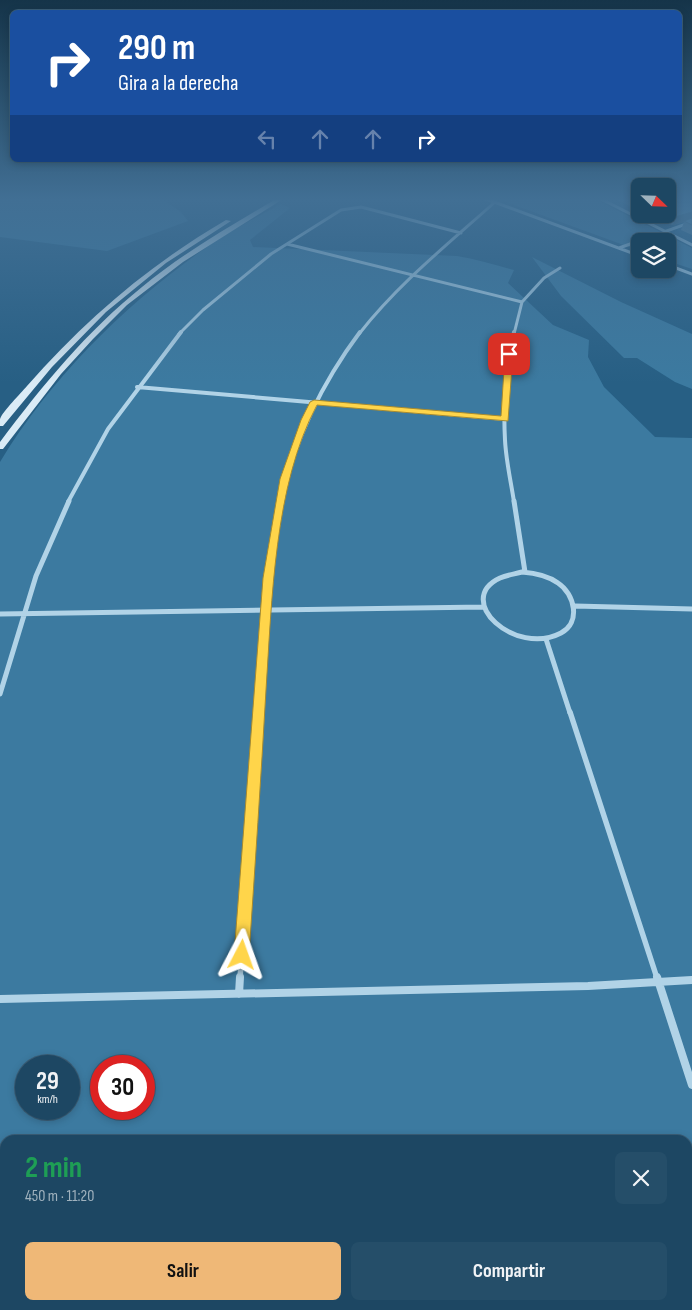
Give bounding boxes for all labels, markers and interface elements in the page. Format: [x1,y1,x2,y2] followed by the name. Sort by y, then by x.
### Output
[118,27,195,70] text: 290 m
[35,30,100,95] icon: right
[118,70,239,97] text: Gira a la derecha
[253,125,281,153] icon: left
[306,125,334,153] icon: ahead
[359,125,387,153] icon: ahead
[412,125,440,153] icon: right
[631,178,676,222] north arrow
[631,178,676,278] map controls
[631,233,676,278] button: layers
[488,333,530,375] pin
[495,340,523,368] icon: arrive
[215,928,267,980] position arrow
[90,1055,155,1120] speed limit sign: 30
[36,1066,59,1097] text: 29
[37,1092,58,1107] text: km/h
[25,1150,82,1186] text: 2 min
[615,1152,667,1204] button: close
[25,1187,94,1206] text: 450 m · 11:20
[25,1242,341,1300] button: Salir
[351,1242,667,1300] button: Compartir

